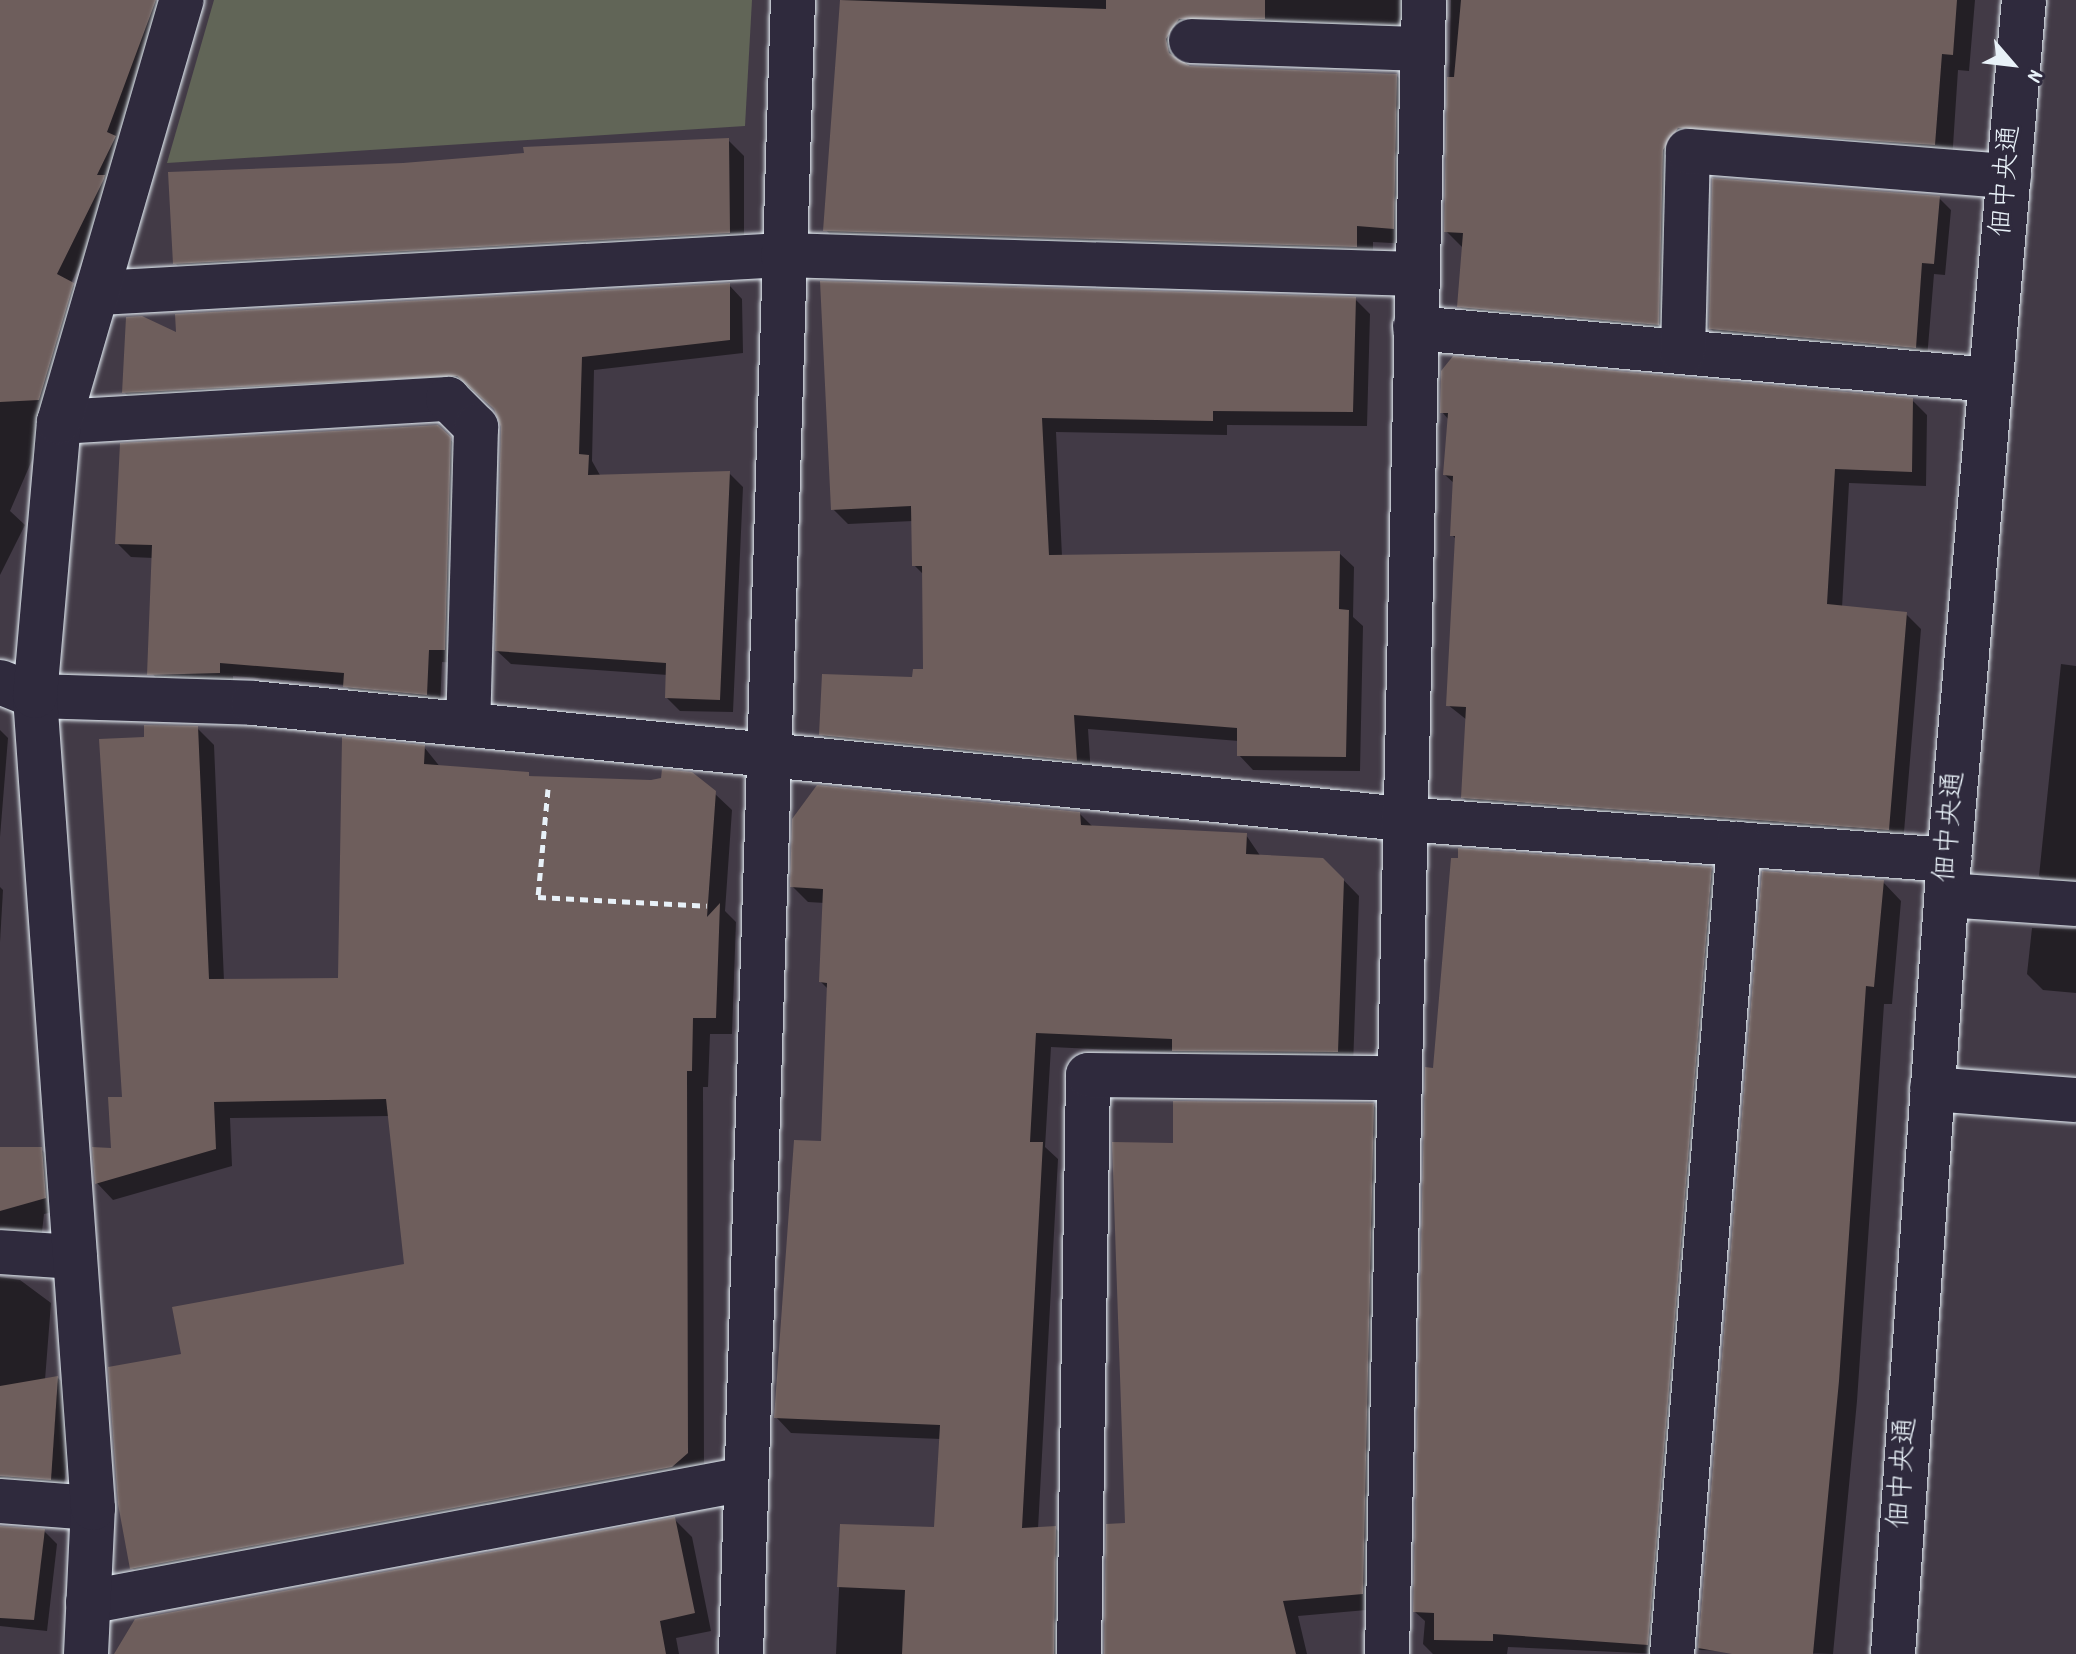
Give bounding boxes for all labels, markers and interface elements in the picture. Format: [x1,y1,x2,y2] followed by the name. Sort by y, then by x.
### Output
[1972,24,2052,104] north arrow
[2017,63,2050,88] text: N
[1986,124,2030,238] street label: 佃中央通
[1930,770,1974,884] street label: 佃中央通
[1884,1416,1926,1530] street label: 佃中央通

